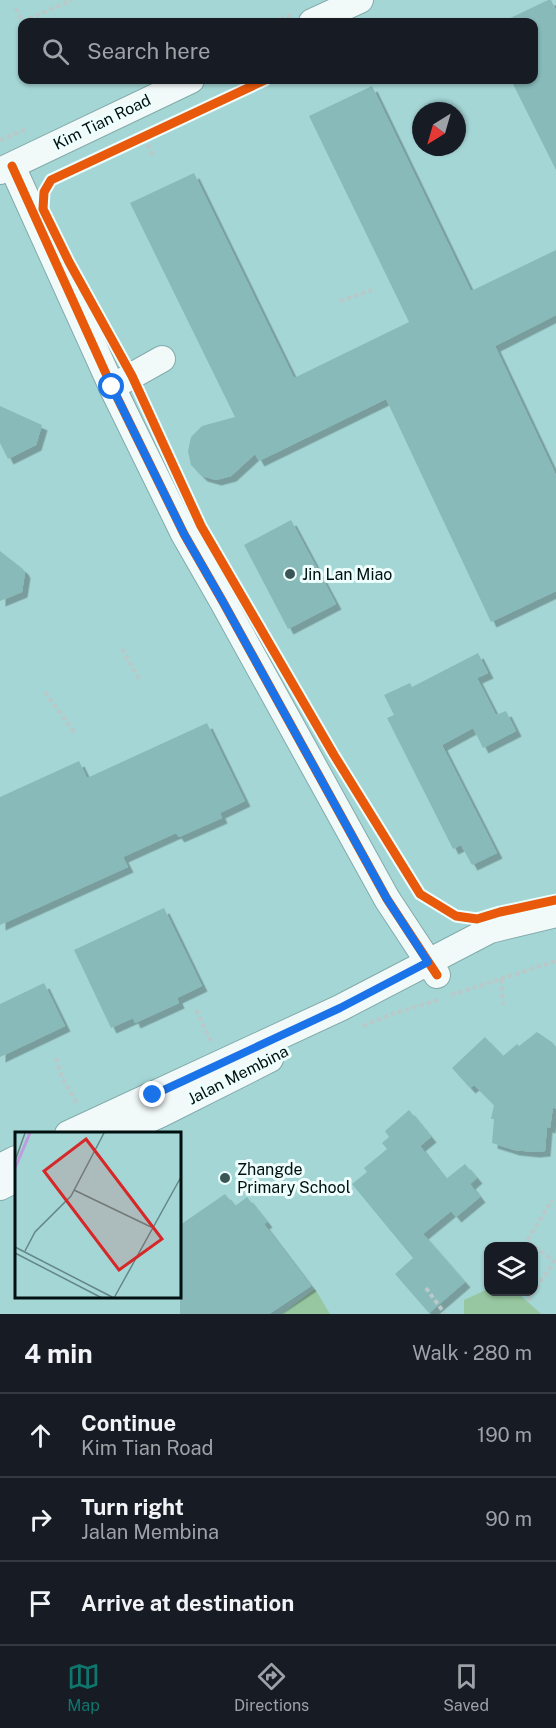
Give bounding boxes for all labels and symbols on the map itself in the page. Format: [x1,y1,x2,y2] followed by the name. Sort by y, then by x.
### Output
[50,90,154,154] street label: Kim Tian Road
[412,102,466,156] north arrow
[98,373,124,399] route start
[302,565,392,584] place label: Jin Lan Miao
[283,567,297,581] marker: Jin Lan Miao
[184,1041,292,1109] street label: Jalan Membina
[139,1081,165,1107] route end
[15,1132,182,1299] inset map
[237,1160,351,1197] place label: Zhangde Primary School
[218,1171,232,1185] marker: Zhangde Primary School

